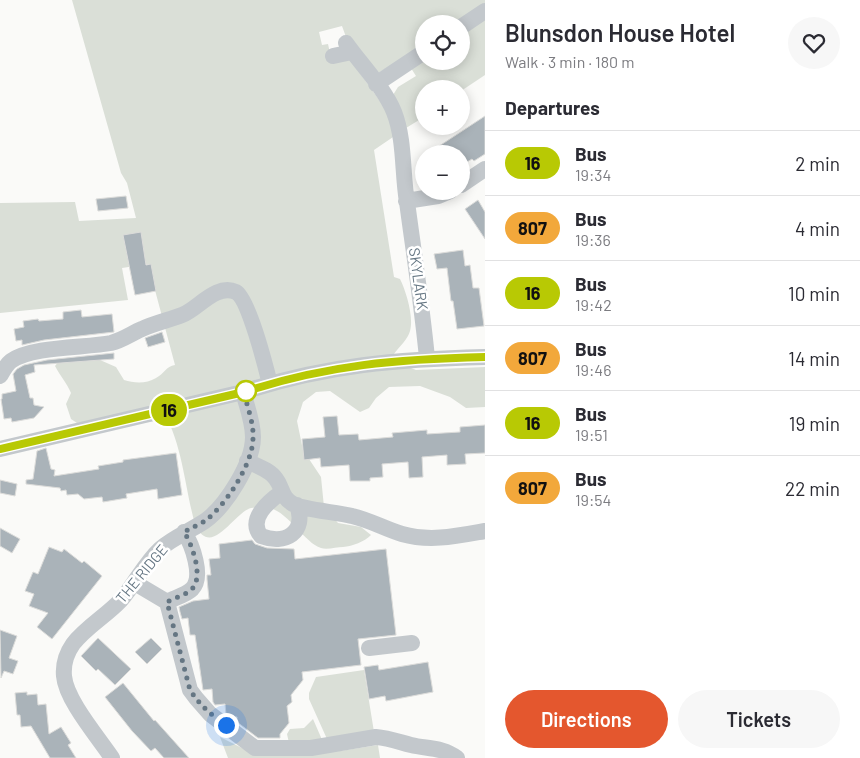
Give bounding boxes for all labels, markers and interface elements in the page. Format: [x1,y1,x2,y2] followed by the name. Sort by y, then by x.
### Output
[415,15,470,200] map controls
[415,15,470,70] button: locate
[788,17,840,69] button: heart
[505,18,735,47] text: Blunsdon House Hotel
[505,52,634,71] text: Walk · 3 min · 180 m
[415,80,470,135] button: +
[505,96,600,119] text: Departures
[575,142,607,165] text: Bus
[415,145,470,200] button: −
[524,152,541,174] text: 16
[795,152,840,175] text: 2 min
[575,165,611,184] text: 19:34
[575,207,607,230] text: Bus
[518,217,547,239] text: 807
[795,217,840,240] text: 4 min
[575,230,611,249] text: 19:36
[406,246,432,311] street label: SKYLARK
[575,272,607,295] text: Bus
[524,282,541,304] text: 16
[788,282,840,305] text: 10 min
[575,295,612,314] text: 19:42
[575,337,607,360] text: Bus
[518,347,547,369] text: 807
[788,347,840,370] text: 14 min
[575,360,611,379] text: 19:46
[235,380,257,402] unlabelled marker
[146,394,192,426] line badge: 16
[161,399,177,421] text: 16
[575,402,607,425] text: Bus
[524,412,541,434] text: 16
[789,412,840,435] text: 19 min
[575,425,608,444] text: 19:51
[575,467,607,490] text: Bus
[518,477,547,499] text: 807
[785,477,840,500] text: 22 min
[575,490,611,509] text: 19:54
[112,540,171,606] street label: THE RIDGE
[505,690,668,748] button: Directions
[678,690,840,748] button: Tickets
[214,713,239,738] your location

